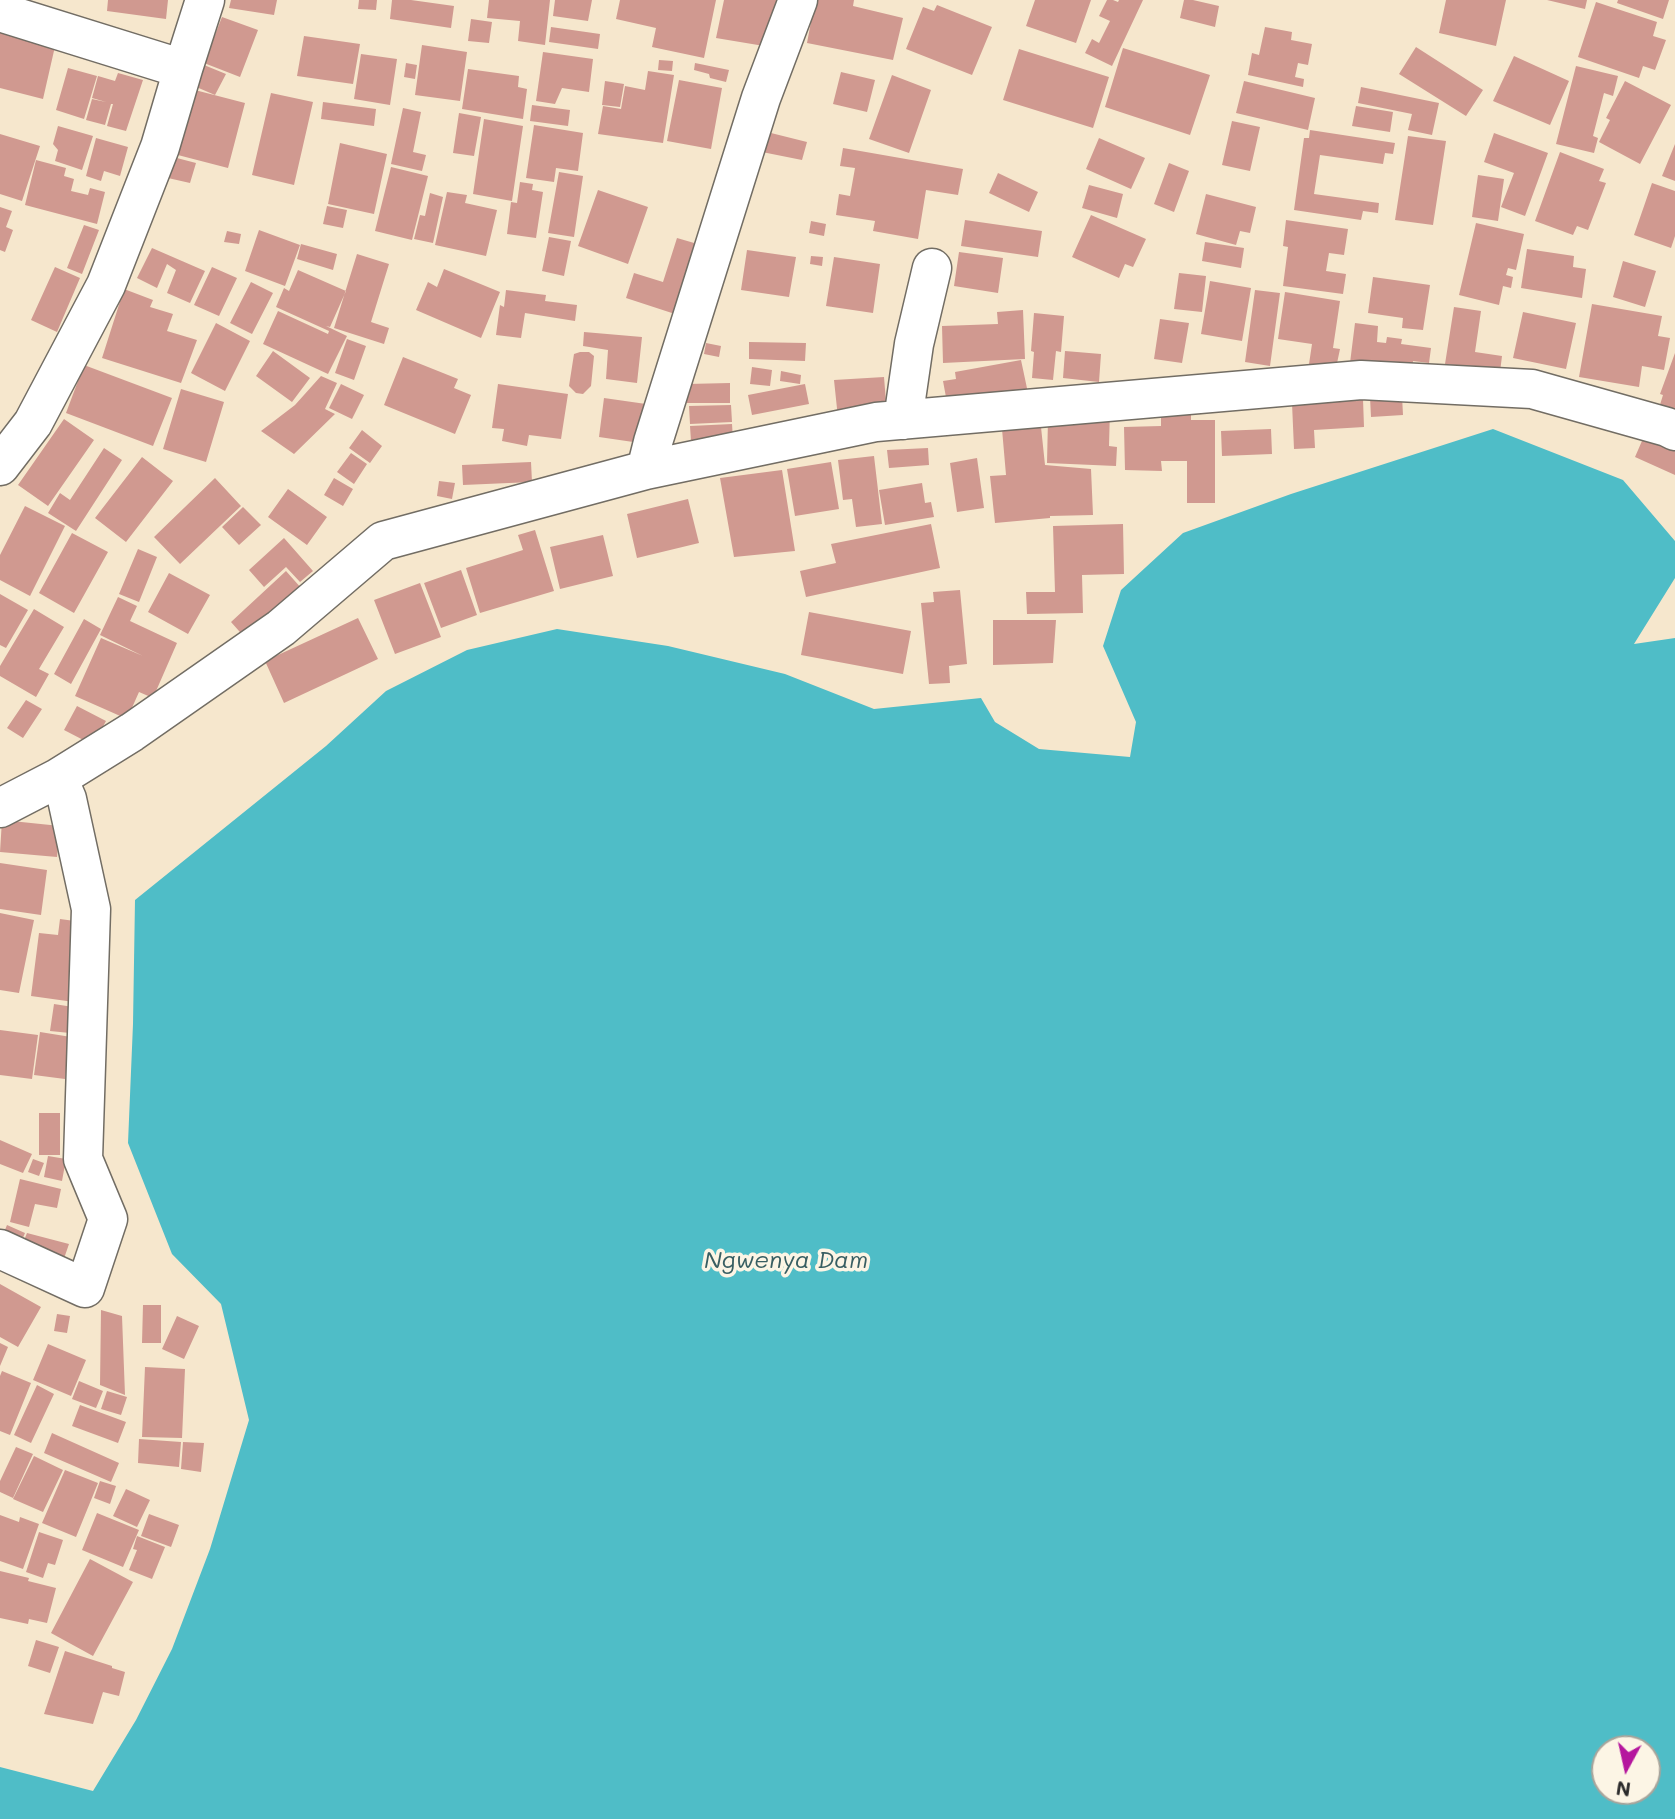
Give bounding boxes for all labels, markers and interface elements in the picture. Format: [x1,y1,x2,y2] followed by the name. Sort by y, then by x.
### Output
[704,1247,868,1275] water label: Ngwenya Dam
[1591,1735,1661,1805] north arrow
[1614,1776,1632,1803] text: N

